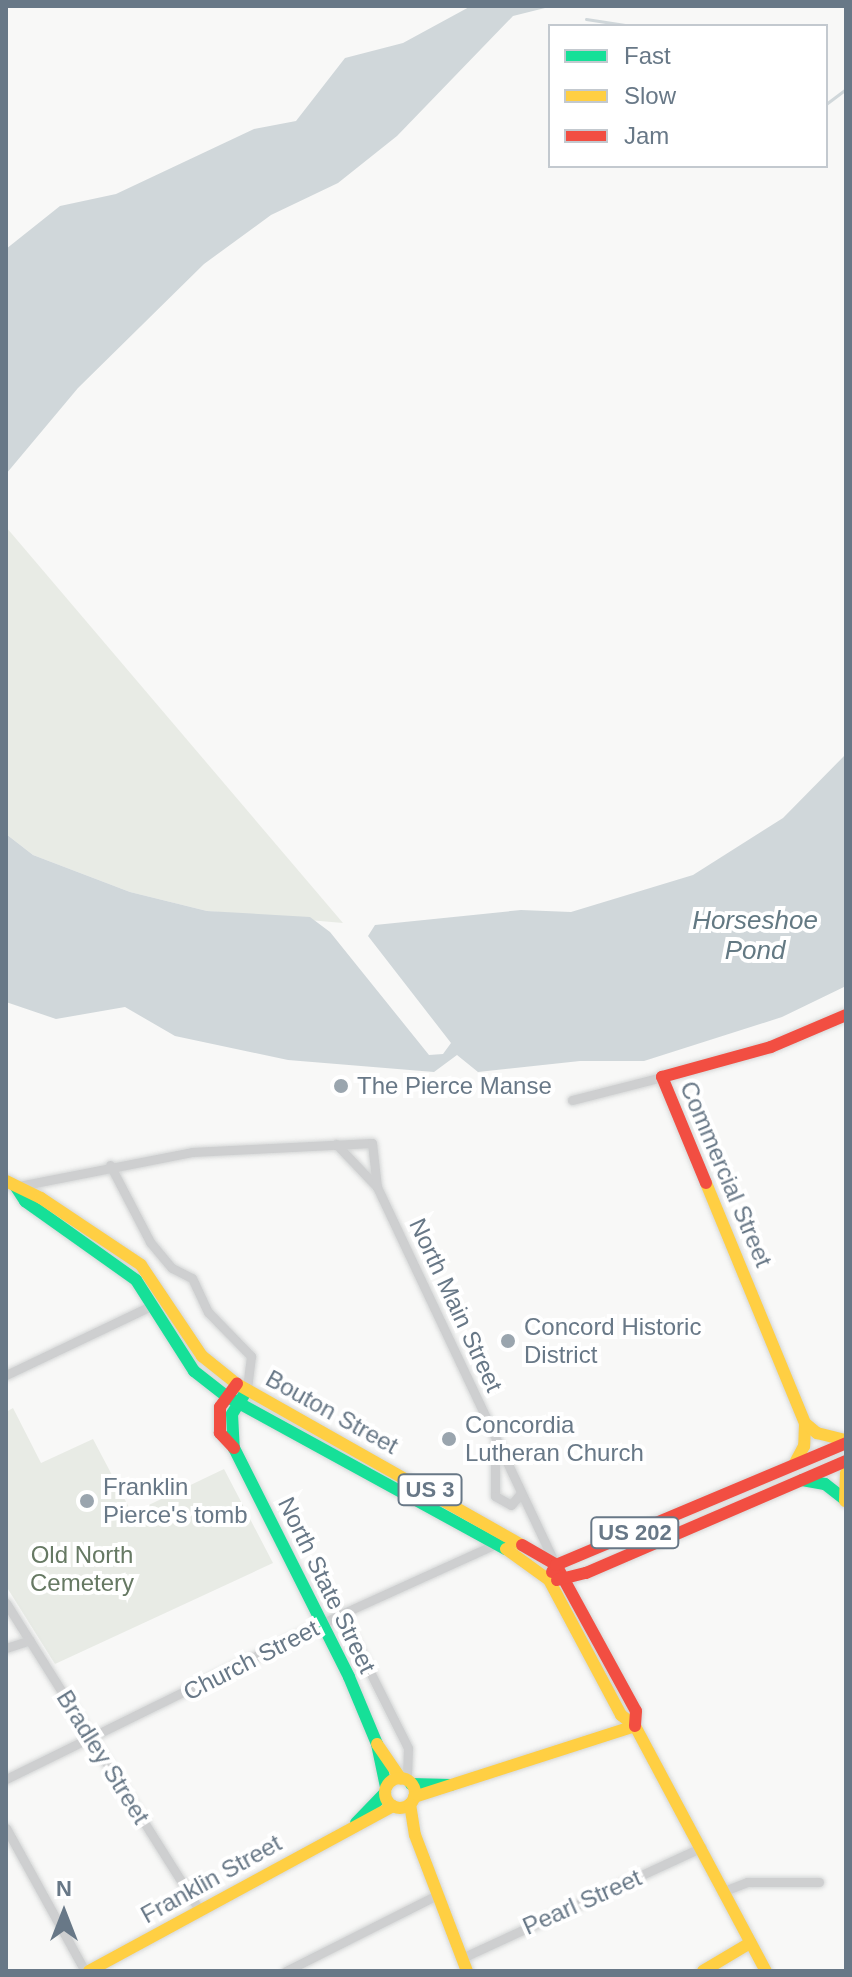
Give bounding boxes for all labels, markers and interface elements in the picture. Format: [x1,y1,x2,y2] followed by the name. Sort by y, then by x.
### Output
[548,24,828,168] legend
[624,42,671,69] text: Fast
[624,82,676,109] text: Slow
[624,122,669,149] text: Jam
[692,905,818,966] water label: Horseshoe Pond
[357,1072,552,1100] place label: The Pierce Manse
[332,1077,350,1095] marker: The Pierce Manse
[674,1077,778,1271] street label: Commercial Street
[403,1214,509,1396] street label: North Main Street
[524,1313,701,1369] place label: Concord Historic District
[499,1332,517,1350] marker: Concord Historic District
[261,1364,403,1460] street label: Bouton Street
[465,1411,644,1467] place label: Concordia Lutheran Church
[440,1430,458,1448] marker: Concordia Lutheran Church
[396,1472,464,1508] road number: US 3
[103,1473,248,1529] place label: Franklin Pierce's tomb
[78,1492,96,1510] marker: Franklin Pierce's tomb
[272,1492,382,1678] street label: North State Street
[589,1515,681,1551] road number: US 202
[30,1541,134,1597] park label: Old North Cemetery
[178,1614,324,1706] street label: Church Street
[50,1685,156,1829] street label: Bradley Street
[136,1829,286,1929] street label: Franklin Street
[518,1863,646,1941] street label: Pearl Street
[24,1873,104,1953] north arrow
[56,1876,72,1901] text: N

